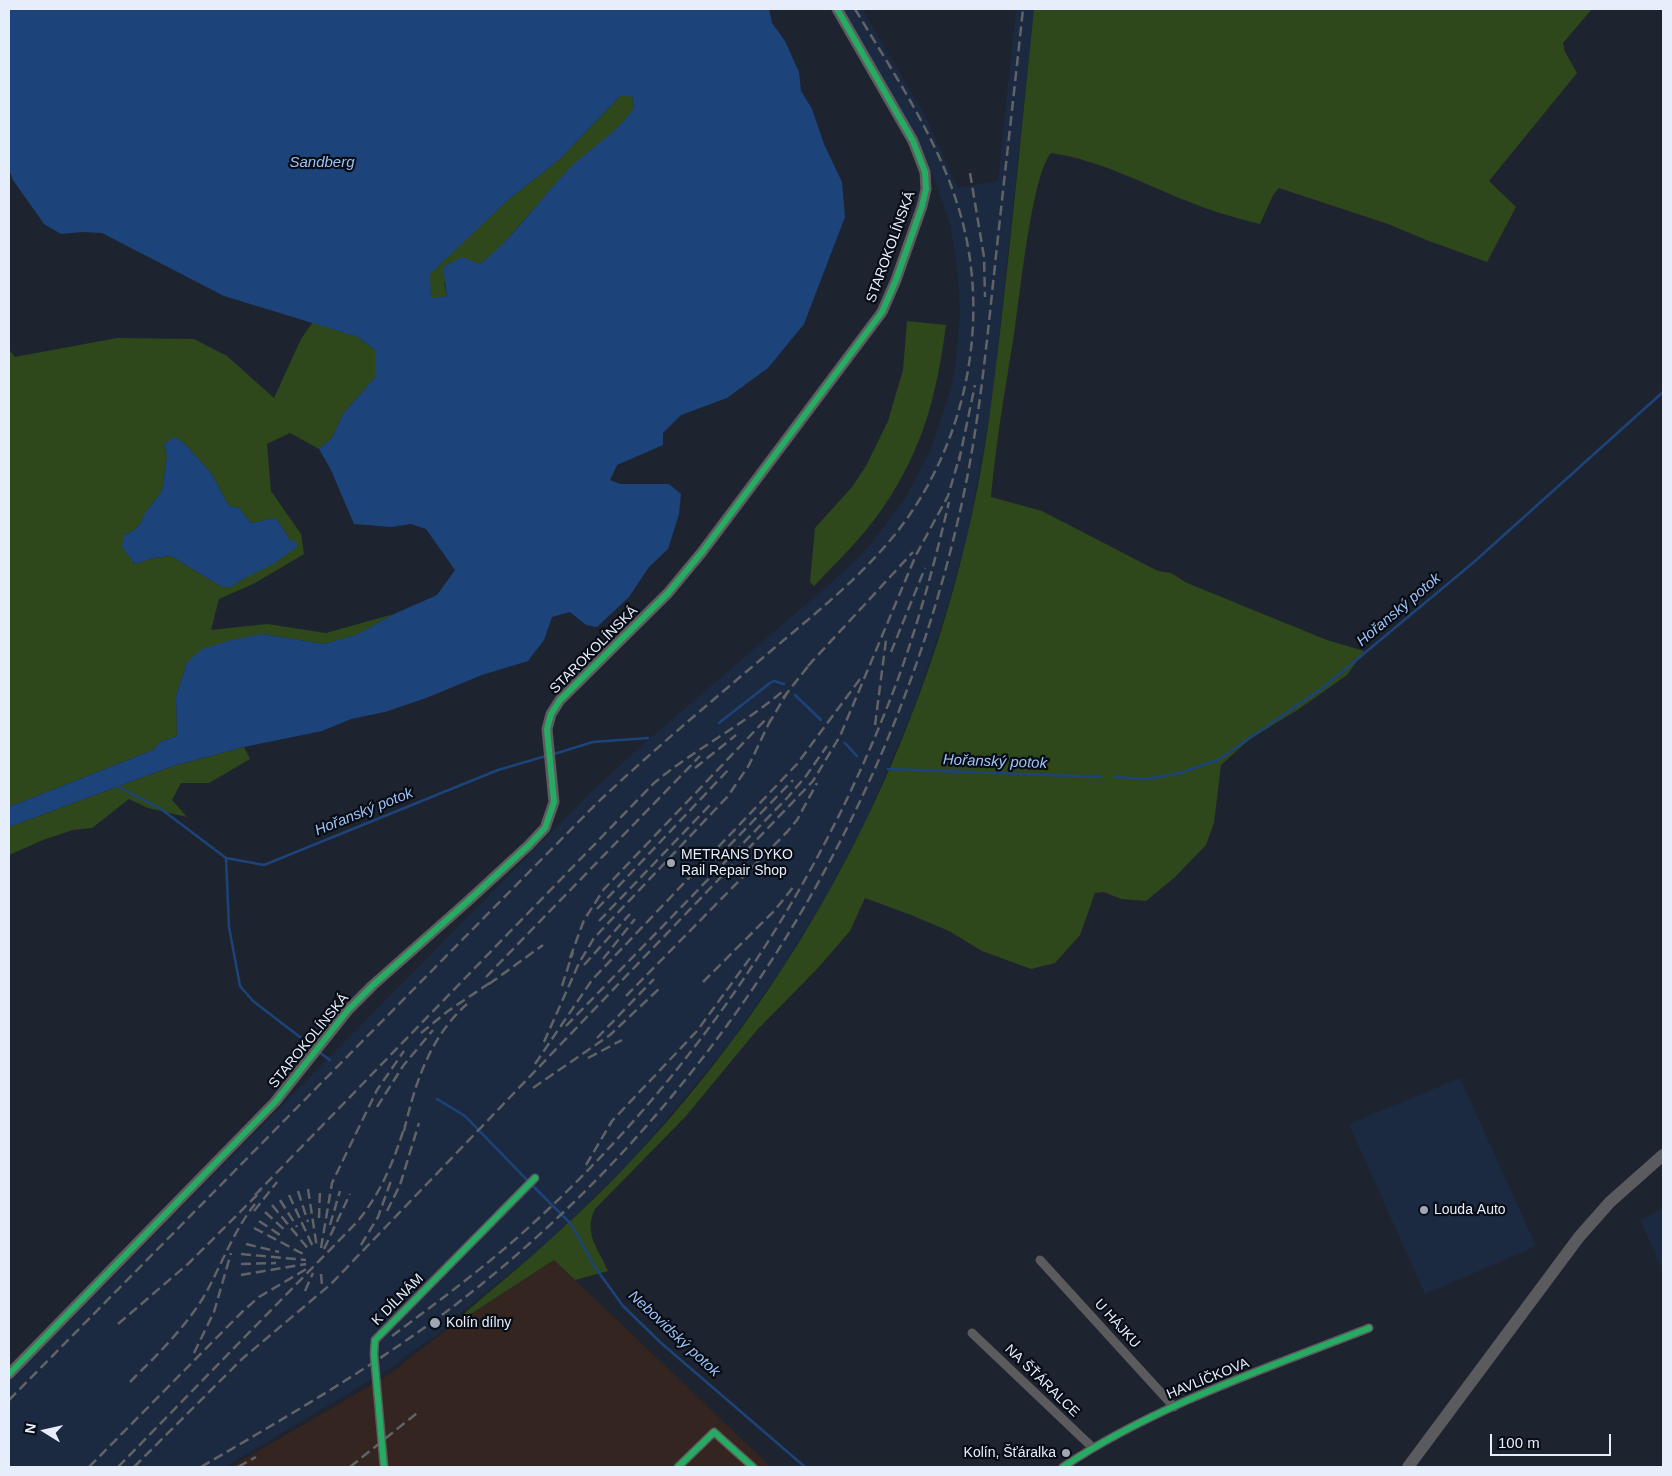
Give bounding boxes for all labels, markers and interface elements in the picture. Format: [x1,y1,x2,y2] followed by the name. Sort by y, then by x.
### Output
[289,154,355,172] water label: Sandberg
[863,189,919,305] street label: STAROKOLÍNSKÁ
[1353,570,1445,650] water label: Hořanský potok
[547,603,641,697] street label: STAROKOLÍNSKÁ
[943,751,1047,773] water label: Hořanský potok
[312,784,416,840] water label: Hořanský potok
[681,847,793,880] place label: METRANS DYKO Rail Repair Shop
[665,857,677,869] marker: METRANS DYKO Rail Repair Shop
[266,990,352,1092] street label: STAROKOLÍNSKÁ
[1434,1202,1506,1218] place label: Louda Auto
[1418,1204,1430,1216] marker: Louda Auto
[369,1271,427,1329] street label: K DÍLNÁM
[625,1287,723,1381] water label: Nebovidský potok
[1091,1296,1143,1352] street label: U HÁJKU
[446,1315,511,1331] place label: Kolín dílny
[428,1316,442,1330] marker: Kolín dílny
[1001,1341,1083,1421] street label: NA ŠŤÁRALCE
[1164,1355,1252,1403] street label: HAVLÍČKOVA
[20,1406,70,1456] north arrow
[21,1422,39,1435] text: N
[1492,1424,1613,1456] scale bar
[1498,1434,1540,1451] text: 100 m
[964,1445,1056,1461] place label: Kolín, Šťáralka
[1060,1447,1072,1459] marker: Kolín, Šťáralka

